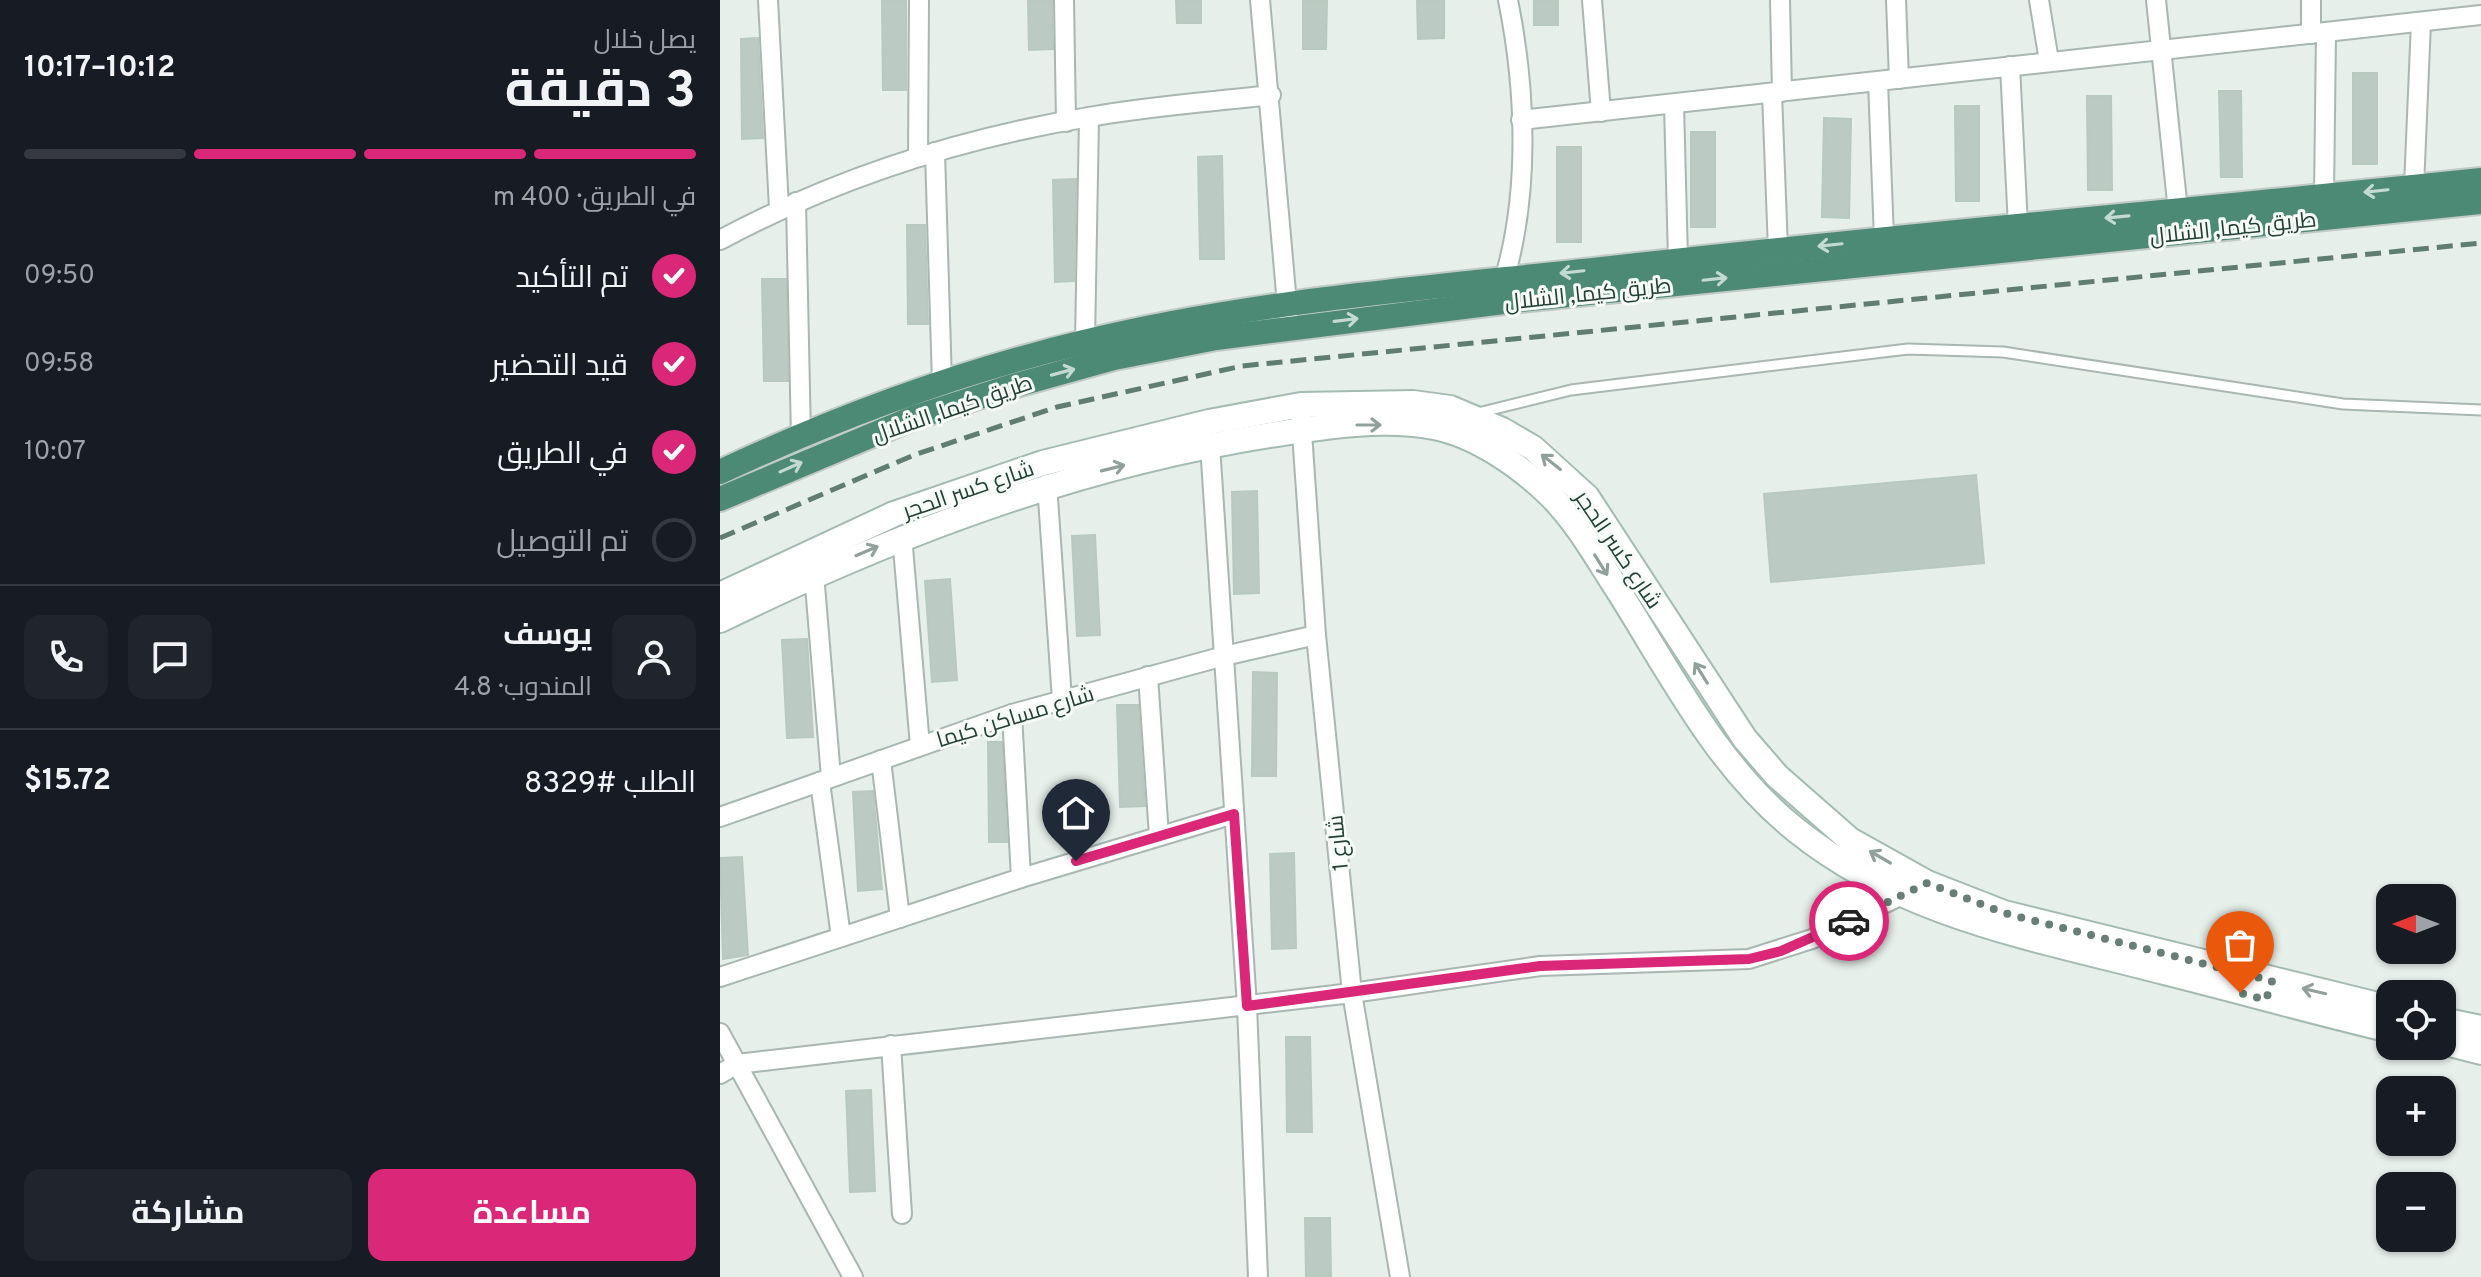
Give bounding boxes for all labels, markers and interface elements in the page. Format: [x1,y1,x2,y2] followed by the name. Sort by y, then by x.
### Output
[593,25,696,58] text: يصل خلال
[24,50,175,87] text: 10:12–10:17
[505,60,696,126] text: 3 دقيقة
[493,182,696,215] text: في الطريق · 400 m
[2363,183,2389,198] one-way arrow
[2149,207,2318,252] street label: طريق كيما, الشلال
[2104,210,2131,225] one-way arrow
[1817,237,1844,252] one-way arrow
[652,254,696,298] icon: check
[24,260,95,293] text: 09:50
[516,261,628,298] text: تم التأكيد
[1559,265,1586,280] one-way arrow
[1701,272,1728,287] one-way arrow
[1504,273,1673,318] street label: طريق كيما, الشلال
[1332,312,1358,327] one-way arrow
[652,342,696,386] icon: check
[24,348,94,381] text: 09:58
[491,349,628,386] text: قيد التحضير
[1049,364,1075,379] one-way arrow
[869,370,1036,450] street label: طريق كيما, الشلال
[1355,417,1382,433] one-way arrow
[652,430,696,474] icon: check
[24,436,86,469] text: 10:07
[497,437,628,474] text: في الطريق
[1541,454,1562,471] one-way arrow
[898,456,1038,527] street label: شارع كسر الحجر
[779,459,803,474] one-way arrow
[1099,460,1125,475] one-way arrow
[1566,484,1666,615] street label: شارع كسر الحجر
[496,525,628,562] text: تم التوصيل
[854,543,879,558] one-way arrow
[1593,553,1610,575] one-way arrow
[24,615,108,699] button: phone
[128,615,212,699] button: chat
[612,615,696,699] button: person
[503,618,592,655] text: يوسف
[1692,662,1708,685] one-way arrow
[454,672,592,705] text: المندوب · 4.8
[934,682,1098,755] street label: شارع مساكن كيما
[24,763,111,800] text: $15.72
[524,766,696,803] text: الطلب #8329
[1042,779,1110,861] pin
[1054,791,1098,835] icon: home
[1323,813,1356,872] street label: شارع 1
[1869,849,1892,865] one-way arrow
[1809,881,1889,961] courier
[2376,884,2456,964] north arrow
[2376,884,2456,1252] map controls
[1827,899,1871,943] icon: car
[2206,911,2274,993] pin
[2218,923,2262,967] icon: bag
[2376,980,2456,1060] button: locate
[2302,983,2327,998] one-way arrow
[2376,1076,2456,1156] button: +
[24,1169,352,1261] button: مشاركة
[368,1169,696,1261] button: مساعدة
[2376,1172,2456,1252] button: −

